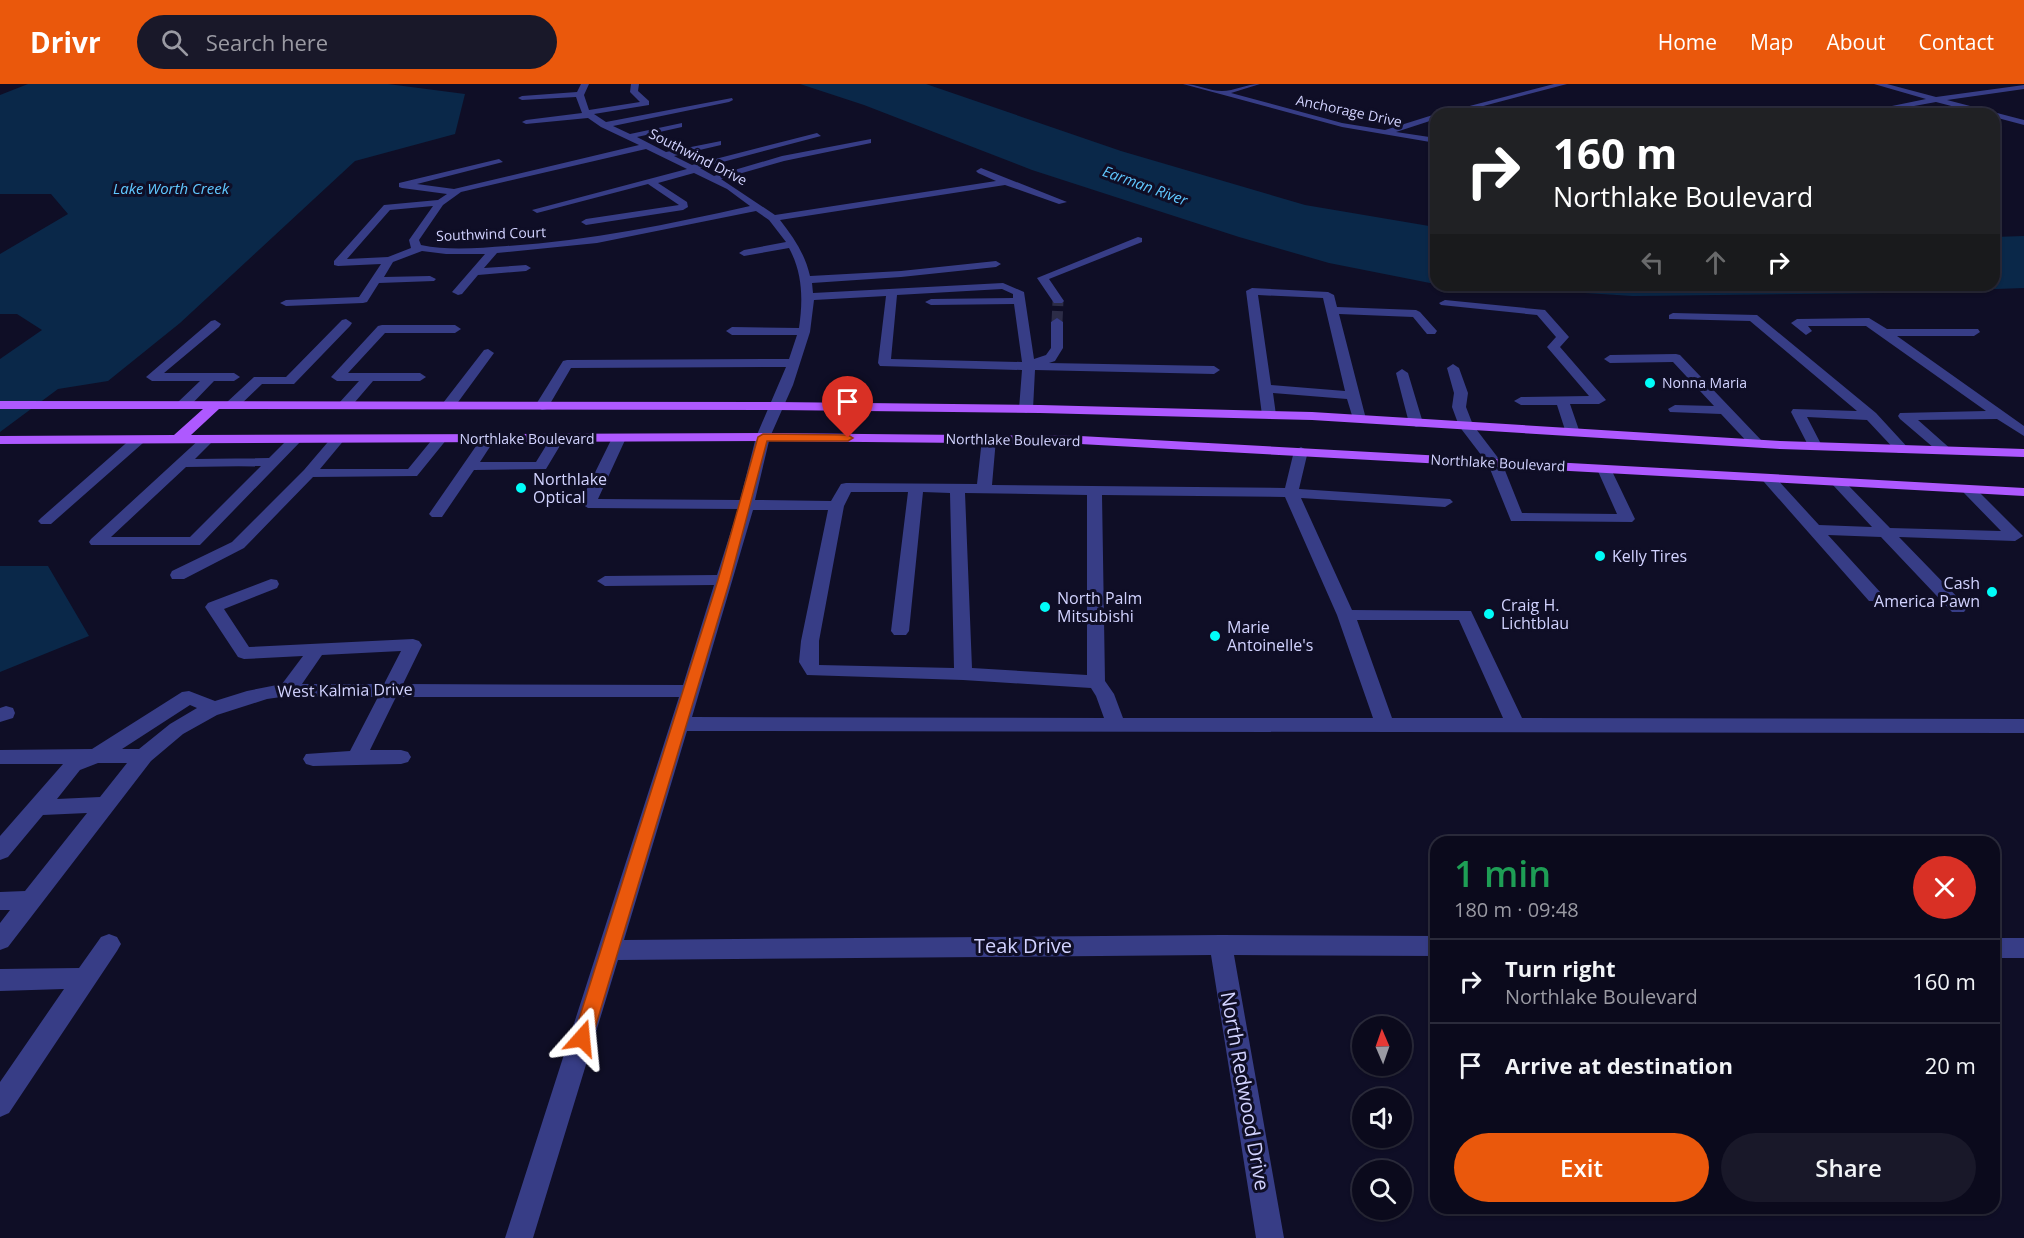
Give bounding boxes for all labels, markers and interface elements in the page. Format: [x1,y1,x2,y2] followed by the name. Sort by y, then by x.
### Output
[137,15,557,69] search box
[30,23,101,61] text: Drivr
[158,26,191,59] icon: search
[206,27,328,57] text: Search here
[1658,28,1717,56] text: Home
[1750,28,1793,56] text: Map
[1826,28,1886,56] text: About
[1919,28,1994,56] text: Contact
[1294,90,1404,131] street label: Anchorage Drive
[646,124,751,190] street label: Southwind Drive
[1553,124,1677,181] text: 160 m
[1454,132,1532,210] icon: right
[1100,160,1192,210] water label: Earman River
[113,178,230,198] water label: Lake Worth Creek
[1553,178,1813,215] text: Northlake Boulevard
[436,222,546,245] street label: Southwind Court
[1636,246,1669,279] icon: left
[1699,246,1732,279] icon: ahead
[1762,246,1795,279] icon: right
[1662,373,1747,392] place label: Nonna Maria
[822,376,873,438] pin
[1643,376,1657,390] marker: Nonna Maria
[831,385,864,418] icon: arrive
[460,429,594,448] street label: Northlake Boulevard
[945,429,1081,450] street label: Northlake Boulevard
[1430,449,1566,476] street label: Northlake Boulevard
[533,468,607,508] place label: Northlake Optical
[514,481,528,495] marker: Northlake Optical
[1612,545,1687,567] place label: Kelly Tires
[1593,549,1607,563] marker: Kelly Tires
[1874,572,1980,612] place label: Cash America Pawn
[1985,585,1999,599] marker: Cash America Pawn
[1057,587,1142,627] place label: North Palm Mitsubishi
[1501,594,1569,634] place label: Craig H. Lichtblau
[1038,600,1052,614] marker: North Palm Mitsubishi
[1482,607,1496,621] marker: Craig H. Lichtblau
[1227,616,1313,656] place label: Marie Antoinelle's
[1208,629,1222,643] marker: Marie Antoinelle's
[277,678,413,702] street label: West Kalmia Drive
[1454,849,1551,898] text: 1 min
[1913,856,1976,919] button: close
[1454,896,1579,923] text: 180 m · 09:48
[974,932,1072,959] street label: Teak Drive
[1505,953,1616,983] text: Turn right
[1454,965,1487,998] icon: right
[1912,966,1976,996] text: 160 m
[1505,983,1698,1010] text: Northlake Boulevard
[1215,989,1276,1193] street label: North Redwood Drive
[550,1006,614,1070] position arrow
[1352,1016,1412,1076] north arrow
[1352,1016,1412,1220] map controls
[1454,1049,1487,1082] icon: arrive
[1505,1050,1733,1080] text: Arrive at destination
[1925,1050,1976,1080] text: 20 m
[1352,1088,1412,1148] button: sound
[1454,1133,1709,1202] button: Exit
[1721,1133,1976,1202] button: Share
[1352,1160,1412,1220] button: search

